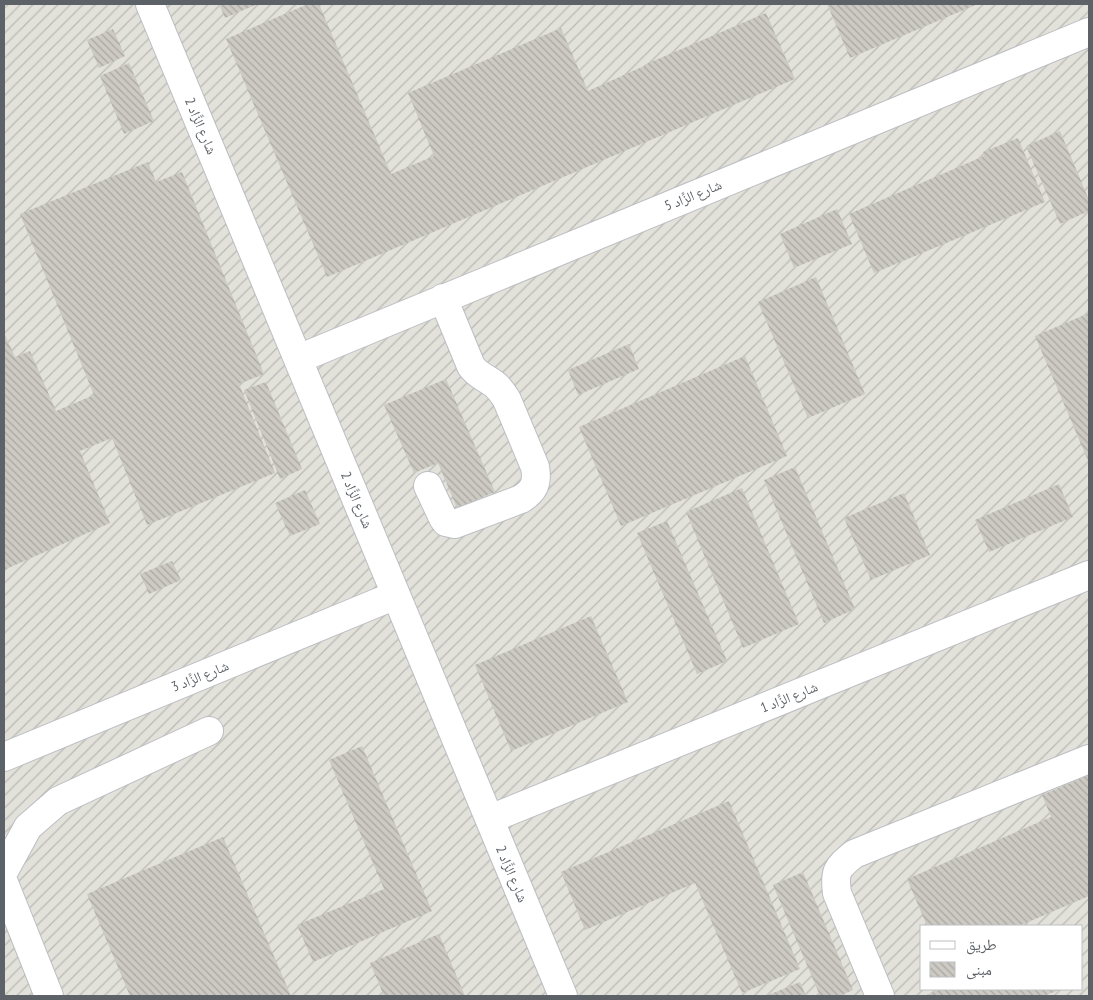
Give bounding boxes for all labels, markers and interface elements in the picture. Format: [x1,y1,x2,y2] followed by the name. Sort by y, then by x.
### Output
[180,95,221,158] street label: شارع الزَّاد 2
[662,175,725,216] street label: شارع الزَّاد 5
[336,469,377,532] street label: شارع الزَّاد 2
[169,656,232,697] street label: شارع الزَّاد 3
[758,677,821,718] street label: شارع الزَّاد 1
[491,843,532,906] street label: شارع الزَّاد 2
[920,925,1083,990] legend
[966,935,997,955] text: طريق
[966,960,992,980] text: مبنى

